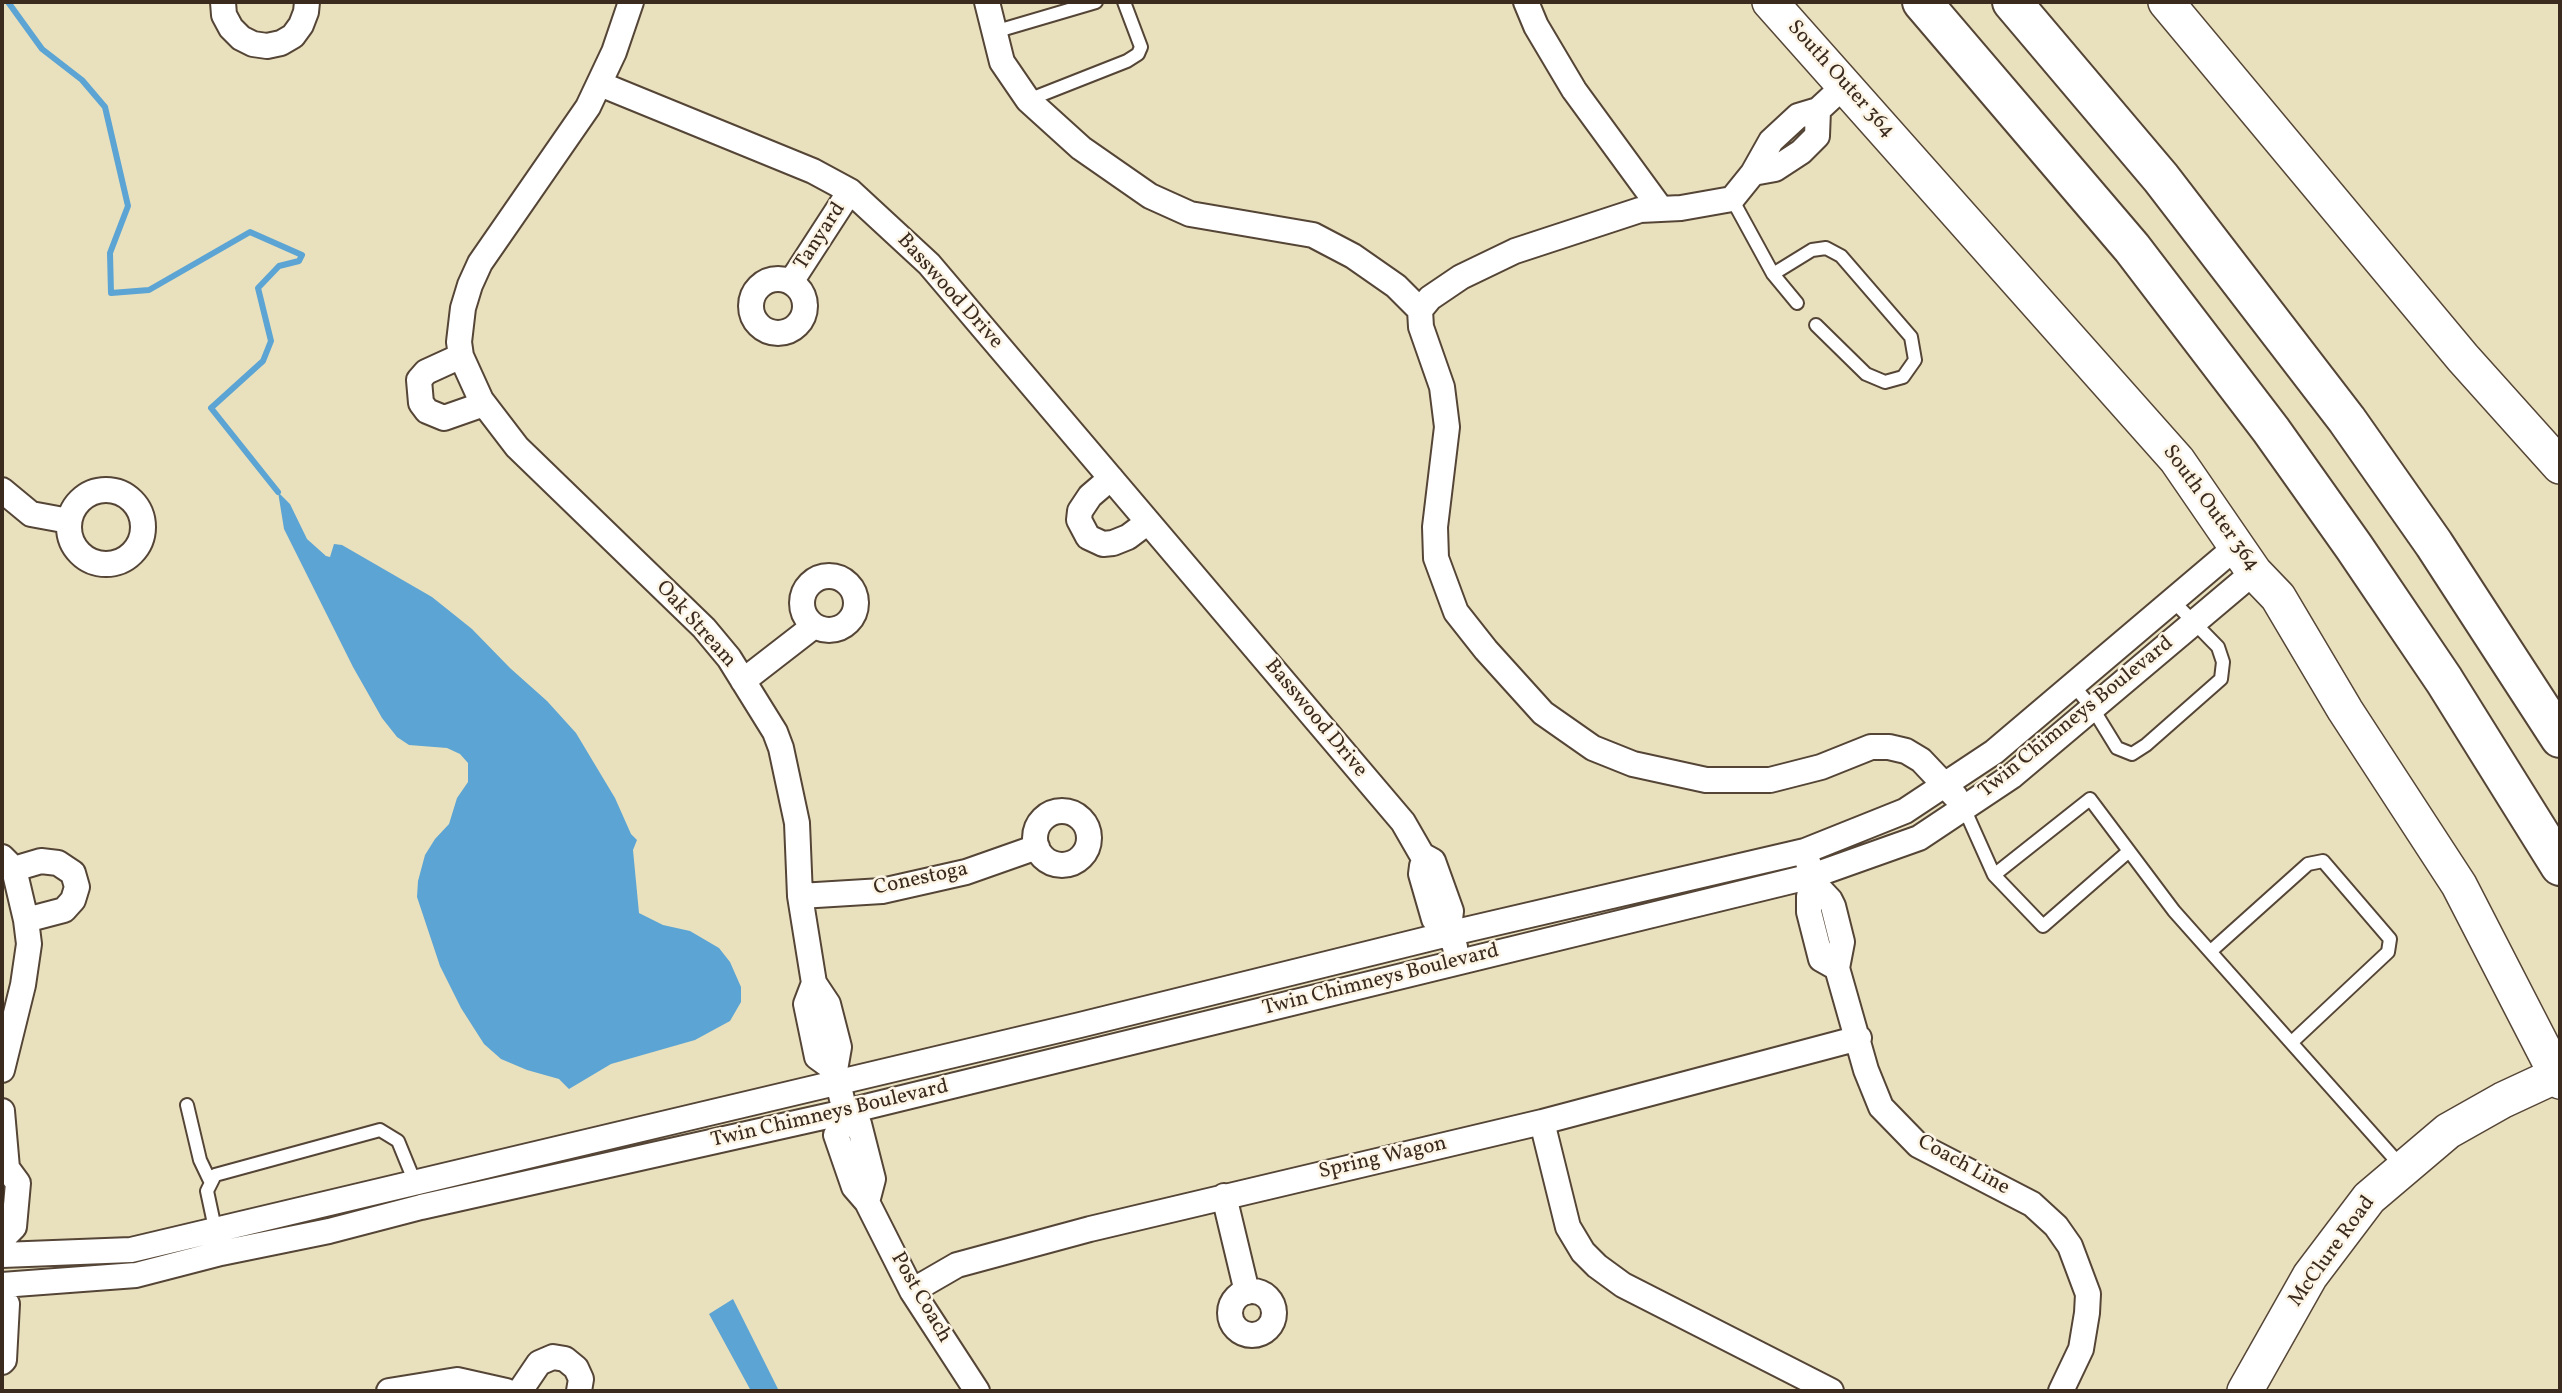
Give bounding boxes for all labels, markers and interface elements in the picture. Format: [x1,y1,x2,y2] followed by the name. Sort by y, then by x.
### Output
[1781,16,1899,144] street label: South Outer 364
[790,198,852,276] street label: Tanyard
[891,229,1007,355] street label: Basswood Drive
[2156,441,2264,577] street label: South Outer 364
[649,576,741,674] street label: Oak Stream
[1975,632,2179,804] street label: Twin Chimneys Boulevard
[1258,655,1372,783] street label: Basswood Drive
[871,858,971,902] street label: Conestoga
[1260,939,1502,1023] street label: Twin Chimneys Boulevard
[709,1075,951,1155] street label: Twin Chimneys Boulevard
[1913,1130,2013,1202] street label: Coach Line
[1316,1132,1450,1186] street label: Spring Wagon
[2284,1192,2382,1312] street label: McClure Road
[884,1248,956,1348] street label: Post Coach

